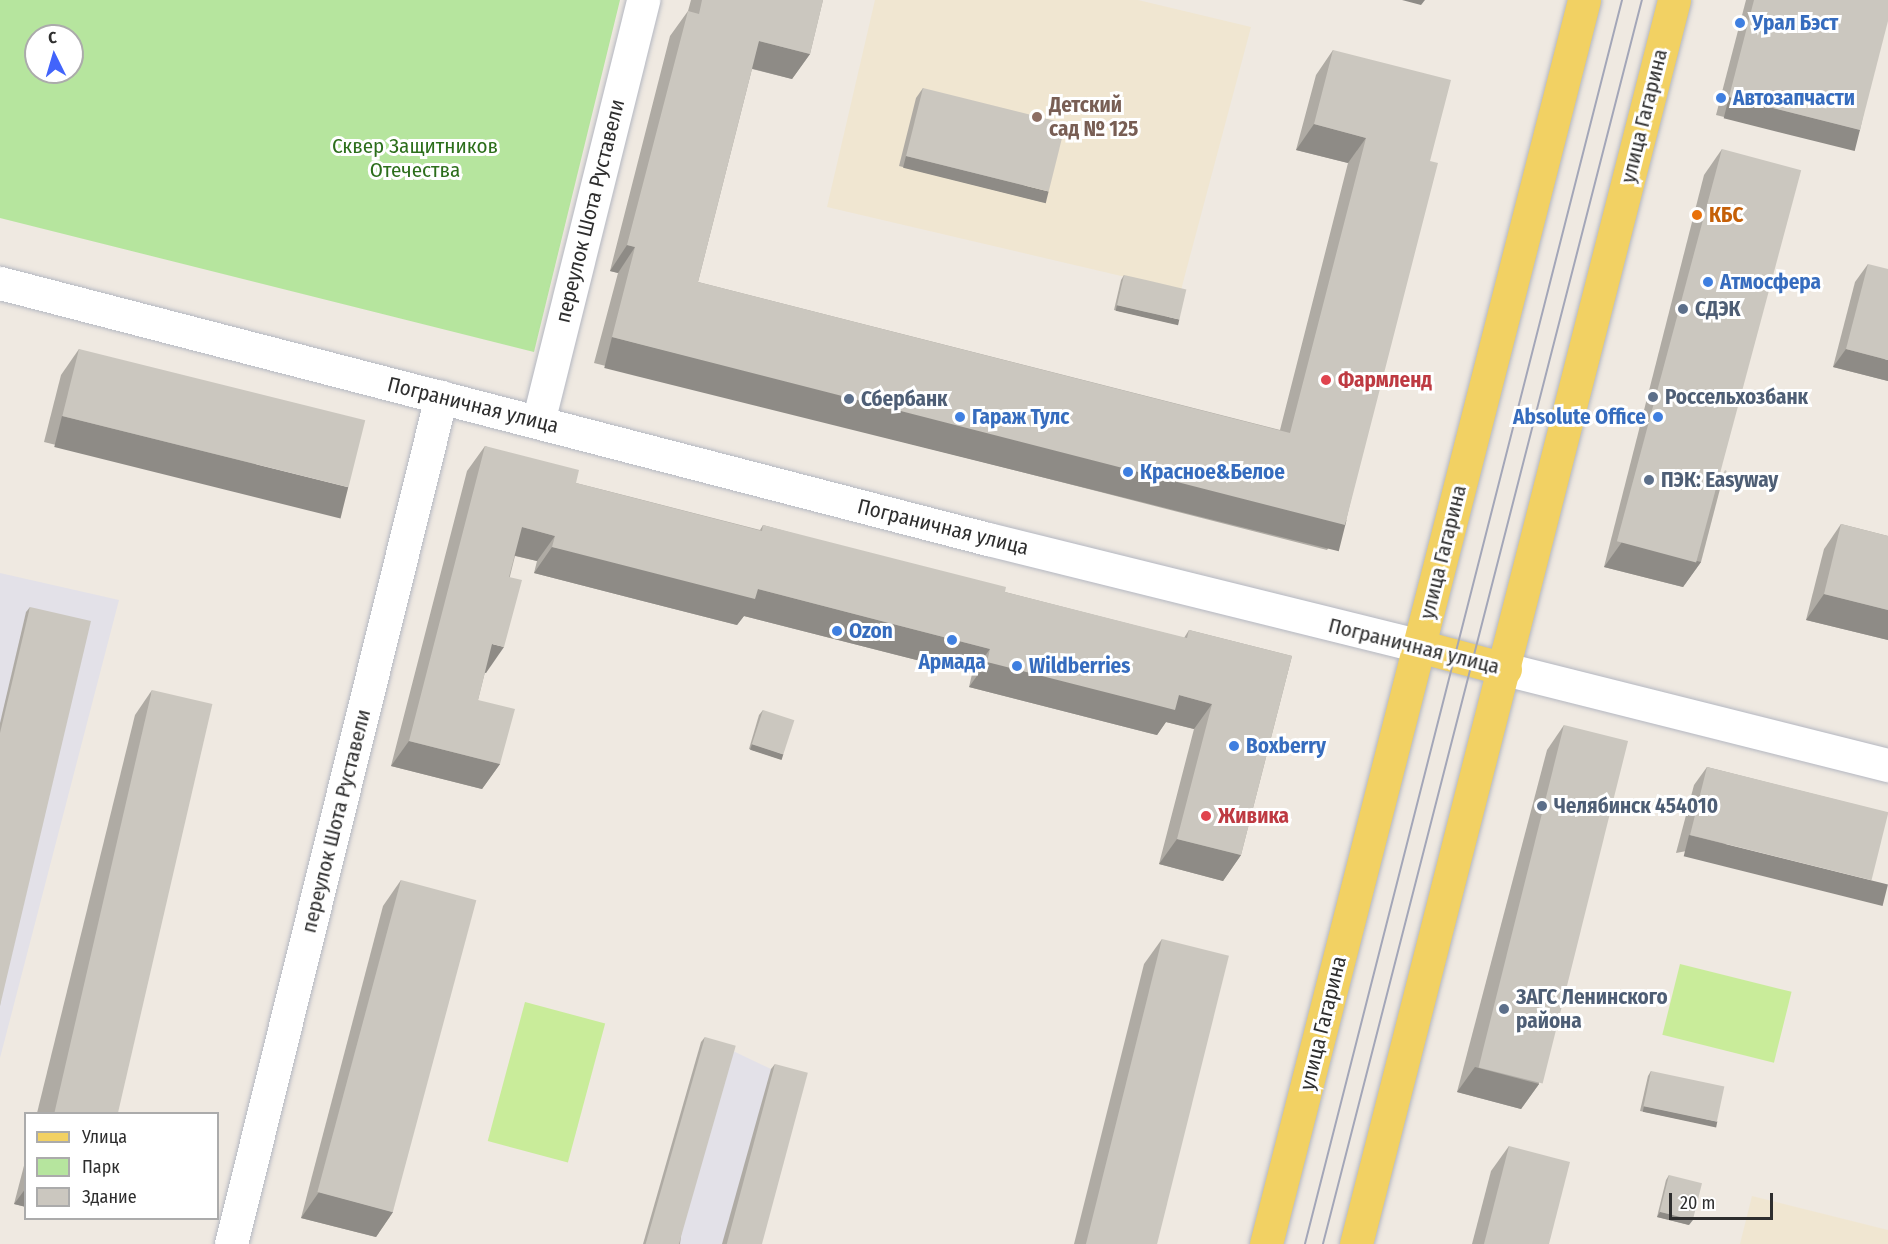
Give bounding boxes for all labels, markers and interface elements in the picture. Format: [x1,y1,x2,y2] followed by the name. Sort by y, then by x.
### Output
[1752,10,1838,36] place label: Урал Бэст
[1733,16,1747,30] marker: Урал Бэст
[24,24,84,84] north arrow
[48,28,58,47] text: С
[1615,47,1673,185] street label: улица Гагарина
[1733,85,1855,111] place label: Автозапчасти
[1714,91,1728,105] marker: Автозапчасти
[1049,92,1138,142] place label: Детский сад № 125
[550,97,630,325] street label: переулок Шота Руставели
[1030,110,1044,124] marker: Детский сад № 125
[332,133,498,183] park label: Сквер Защитников Отечества
[1709,202,1743,228] place label: КБС
[1690,208,1704,222] marker: КБС
[1720,269,1821,295] place label: Атмосфера
[1701,275,1715,289] marker: Атмосфера
[1695,296,1741,322] place label: СДЭК
[1676,302,1690,316] marker: СДЭК
[1338,367,1432,393] place label: Фармленд
[385,372,561,438] street label: Пограничная улица
[1319,373,1333,387] marker: Фармленд
[1665,384,1808,410] place label: Россельхозбанк
[861,386,948,412] place label: Сбербанк
[1646,390,1660,404] marker: Россельхозбанк
[842,392,856,406] marker: Сбербанк
[972,404,1069,430] place label: Гараж Тулс
[1513,404,1646,430] place label: Absolute Office
[953,410,967,424] marker: Гараж Тулс
[1651,410,1665,424] marker: Absolute Office
[1140,459,1285,485] place label: Красное&Белое
[1121,465,1135,479] marker: Красное&Белое
[1661,467,1778,493] place label: ПЭК: Easyway
[1642,473,1656,487] marker: ПЭК: Easyway
[1414,483,1472,621] street label: улица Гагарина
[855,494,1031,560] street label: Пограничная улица
[1326,613,1502,679] street label: Пограничная улица
[849,618,893,644] place label: Ozon
[830,624,844,638] marker: Ozon
[945,633,959,647] marker: Армада
[918,649,986,675] place label: Армада
[1029,653,1130,679] place label: Wildberries
[1010,659,1024,673] marker: Wildberries
[296,707,376,935] street label: переулок Шота Руставели
[1246,733,1326,759] place label: Boxberry
[1227,739,1241,753] marker: Boxberry
[1554,793,1718,819] place label: Челябинск 454010
[1535,799,1549,813] marker: Челябинск 454010
[1218,803,1289,829] place label: Живика
[1199,809,1213,823] marker: Живика
[1294,954,1352,1092] street label: улица Гагарина
[1516,984,1668,1034] place label: ЗАГС Ленинского района
[1497,1002,1511,1016] marker: ЗАГС Ленинского района
[24,1112,219,1220] legend
[82,1126,127,1148] text: Улица
[82,1156,120,1178] text: Парк
[1672,1181,1776,1219] scale bar
[82,1186,137,1208] text: Здание
[1680,1192,1715,1214] text: 20 m

